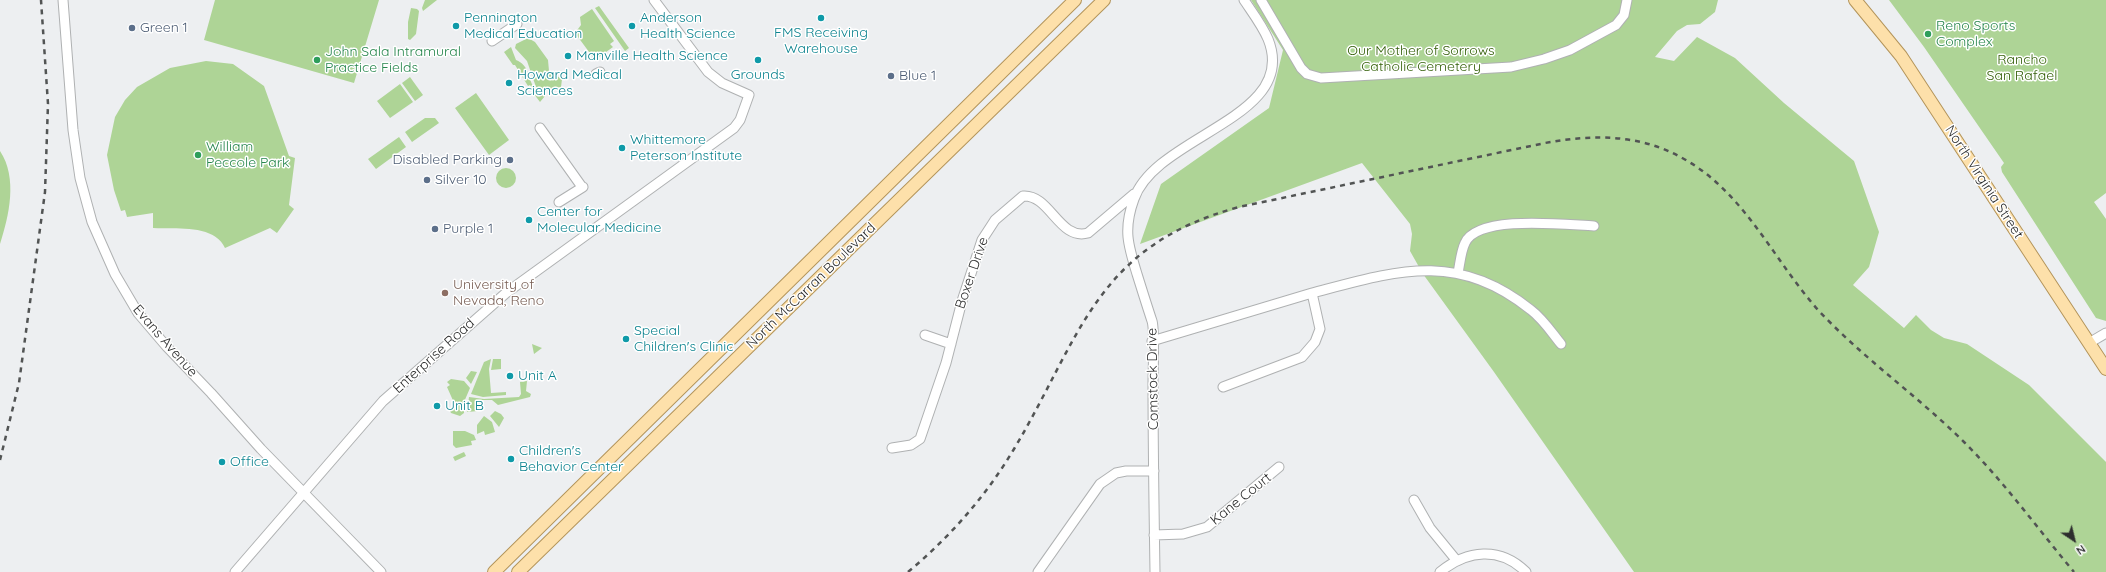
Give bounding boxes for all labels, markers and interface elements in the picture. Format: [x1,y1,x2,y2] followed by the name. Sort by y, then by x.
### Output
[464,10,582,42] place label: Pennington Medical Education
[640,10,736,42] place label: Anderson Health Science
[816,13,826,23] marker: FMS Receiving Warehouse
[1936,18,2015,50] place label: Reno Sports Complex
[140,20,188,36] place label: Green 1
[451,21,461,31] marker: Pennington Medical Education
[627,21,637,31] marker: Anderson Health Science
[127,23,137,33] marker: Green 1
[774,25,868,58] place label: FMS Receiving Warehouse
[1923,29,1933,39] marker: Reno Sports Complex
[1347,43,1495,76] park label: Our Mother of Sorrows Catholic Cemetery
[325,44,461,76] place label: John Sala Intramural Practice Fields
[576,48,728,64] place label: Manville Health Science
[563,51,573,61] marker: Manville Health Science
[1987,52,2057,84] park label: Rancho San Rafael
[312,55,322,65] marker: John Sala Intramural Practice Fields
[753,55,763,65] marker: Grounds
[517,67,622,100] place label: Howard Medical Sciences
[731,67,785,83] place label: Grounds
[899,68,936,84] place label: Blue 1
[886,71,896,81] marker: Blue 1
[504,78,514,88] marker: Howard Medical Sciences
[1941,122,2027,242] street label: North Virginia Street
[630,132,742,164] place label: Whittemore Peterson Institute
[206,139,290,172] place label: William Peccole Park
[617,143,627,153] marker: Whittemore Peterson Institute
[193,150,203,160] marker: William Peccole Park
[393,152,502,168] place label: Disabled Parking
[505,155,515,165] marker: Disabled Parking
[435,172,487,188] place label: Silver 10
[422,175,432,185] marker: Silver 10
[537,204,661,236] place label: Center for Molecular Medicine
[524,215,534,225] marker: Center for Molecular Medicine
[743,220,879,352] street label: North McCarran Boulevard
[443,221,493,237] place label: Purple 1
[430,224,440,234] marker: Purple 1
[952,235,992,311] street label: Boxer Drive
[453,277,544,310] place label: University of Nevada, Reno
[440,288,450,298] marker: University of Nevada, Reno
[129,302,201,380] street label: Evans Avenue
[390,315,478,397] street label: Enterprise Road
[634,323,734,356] place label: Special Children's Clinic
[1144,328,1162,430] street label: Comstock Drive
[621,334,631,344] marker: Special Children's Clinic
[518,368,557,384] place label: Unit A
[505,371,515,381] marker: Unit A
[445,398,484,414] place label: Unit B
[432,401,442,411] marker: Unit B
[519,443,623,476] place label: Children's Behavior Center
[230,454,269,470] place label: Office
[506,454,516,464] marker: Children's Behavior Center
[217,457,227,467] marker: Office
[1207,469,1275,529] street label: Kane Court
[2054,520,2094,560] north arrow
[2074,542,2088,558] text: N

